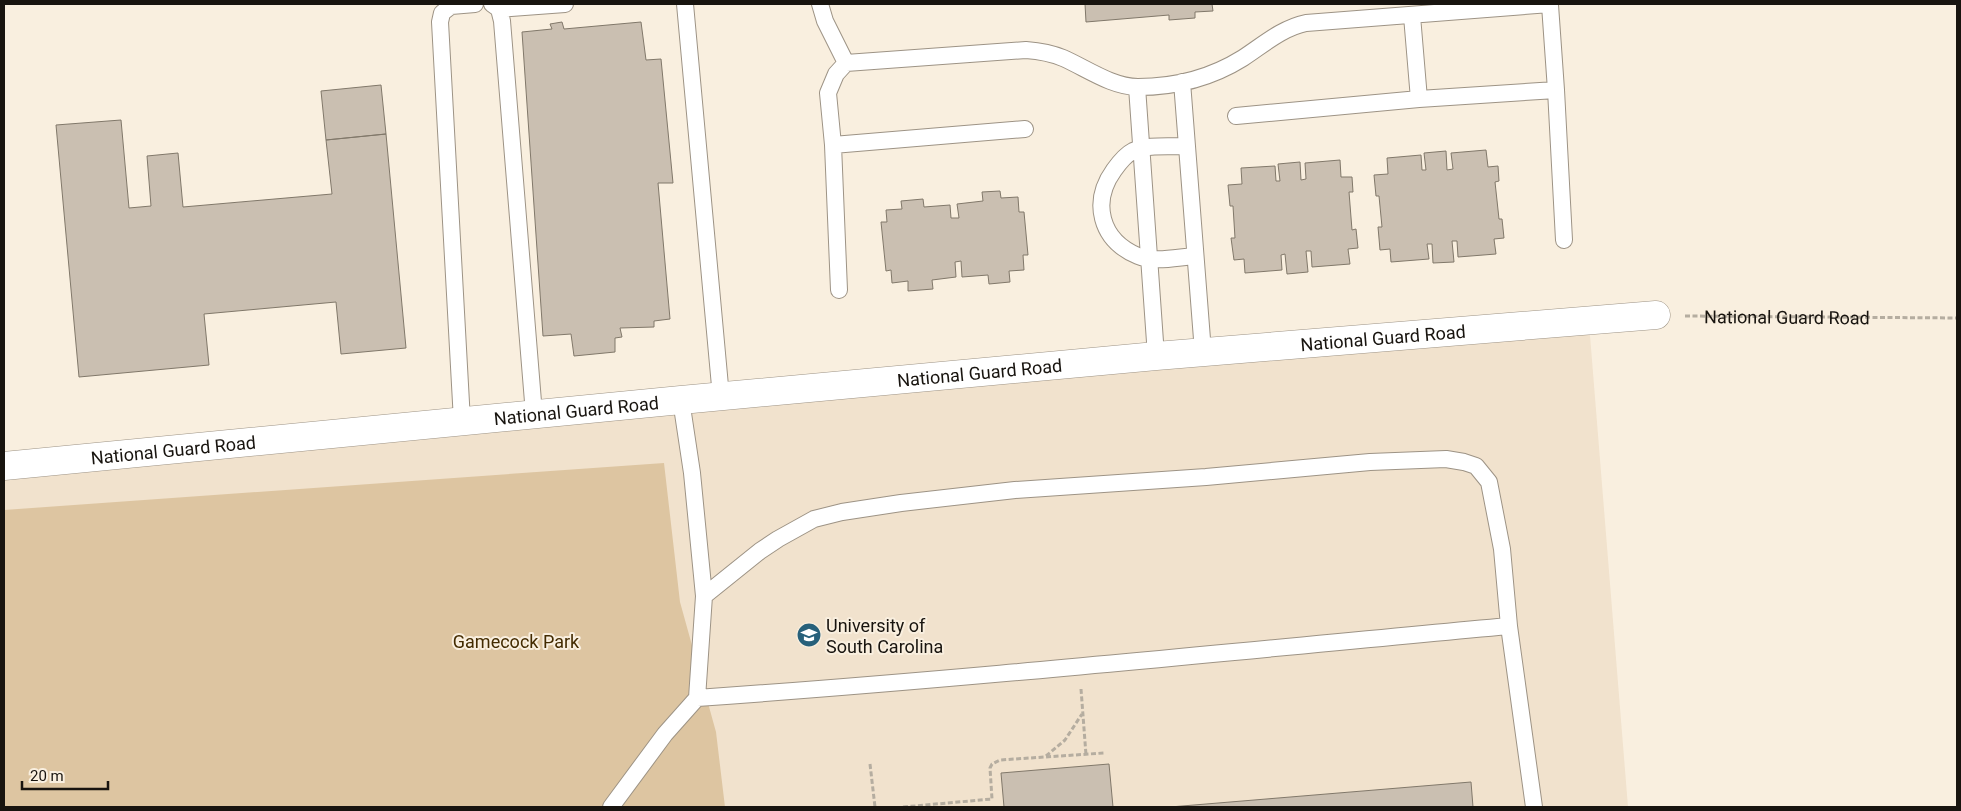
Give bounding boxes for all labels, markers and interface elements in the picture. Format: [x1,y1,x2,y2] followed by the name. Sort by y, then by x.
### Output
[1704,306,1870,328] street label: National Guard Road
[1300,320,1466,355] street label: National Guard Road
[896,354,1063,390] street label: National Guard Road
[493,392,660,429] street label: National Guard Road
[90,431,257,468] street label: National Guard Road
[826,615,943,657] place label: University of South Carolina
[796,622,822,648] school or university icon: University of South Carolina
[453,631,580,652] park label: Gamecock Park
[22,758,109,790] scale bar
[30,767,64,785] text: 20 m

